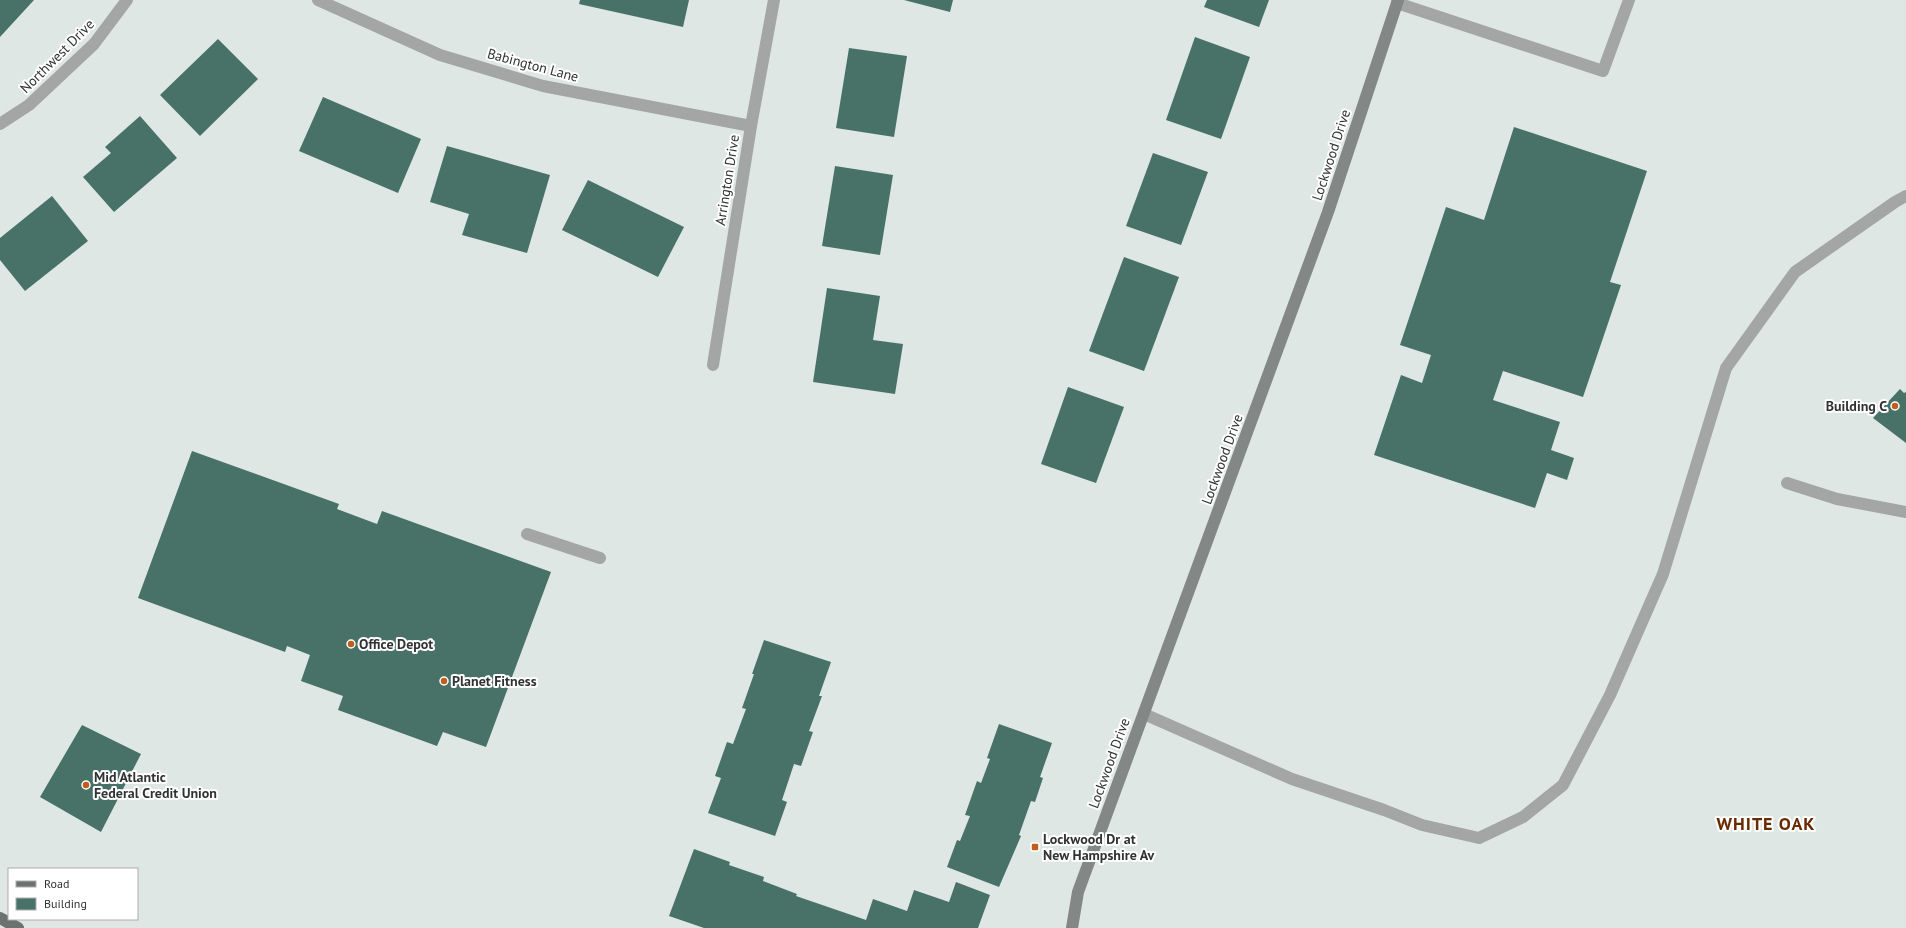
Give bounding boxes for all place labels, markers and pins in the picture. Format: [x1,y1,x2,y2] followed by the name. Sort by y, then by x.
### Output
[1826,397,1887,415] place label: Building C
[1890,401,1900,411] marker: Building C
[359,635,433,653] place label: Office Depot
[346,639,356,649] marker: Office Depot
[452,672,537,690] place label: Planet Fitness
[439,676,449,686] marker: Planet Fitness
[94,768,217,802] place label: Mid Atlantic Federal Credit Union
[81,780,91,790] marker: Mid Atlantic Federal Credit Union
[1043,830,1154,864] place label: Lockwood Dr at New Hampshire Av
[1030,842,1040,852] marker: Lockwood Dr at New Hampshire Av

